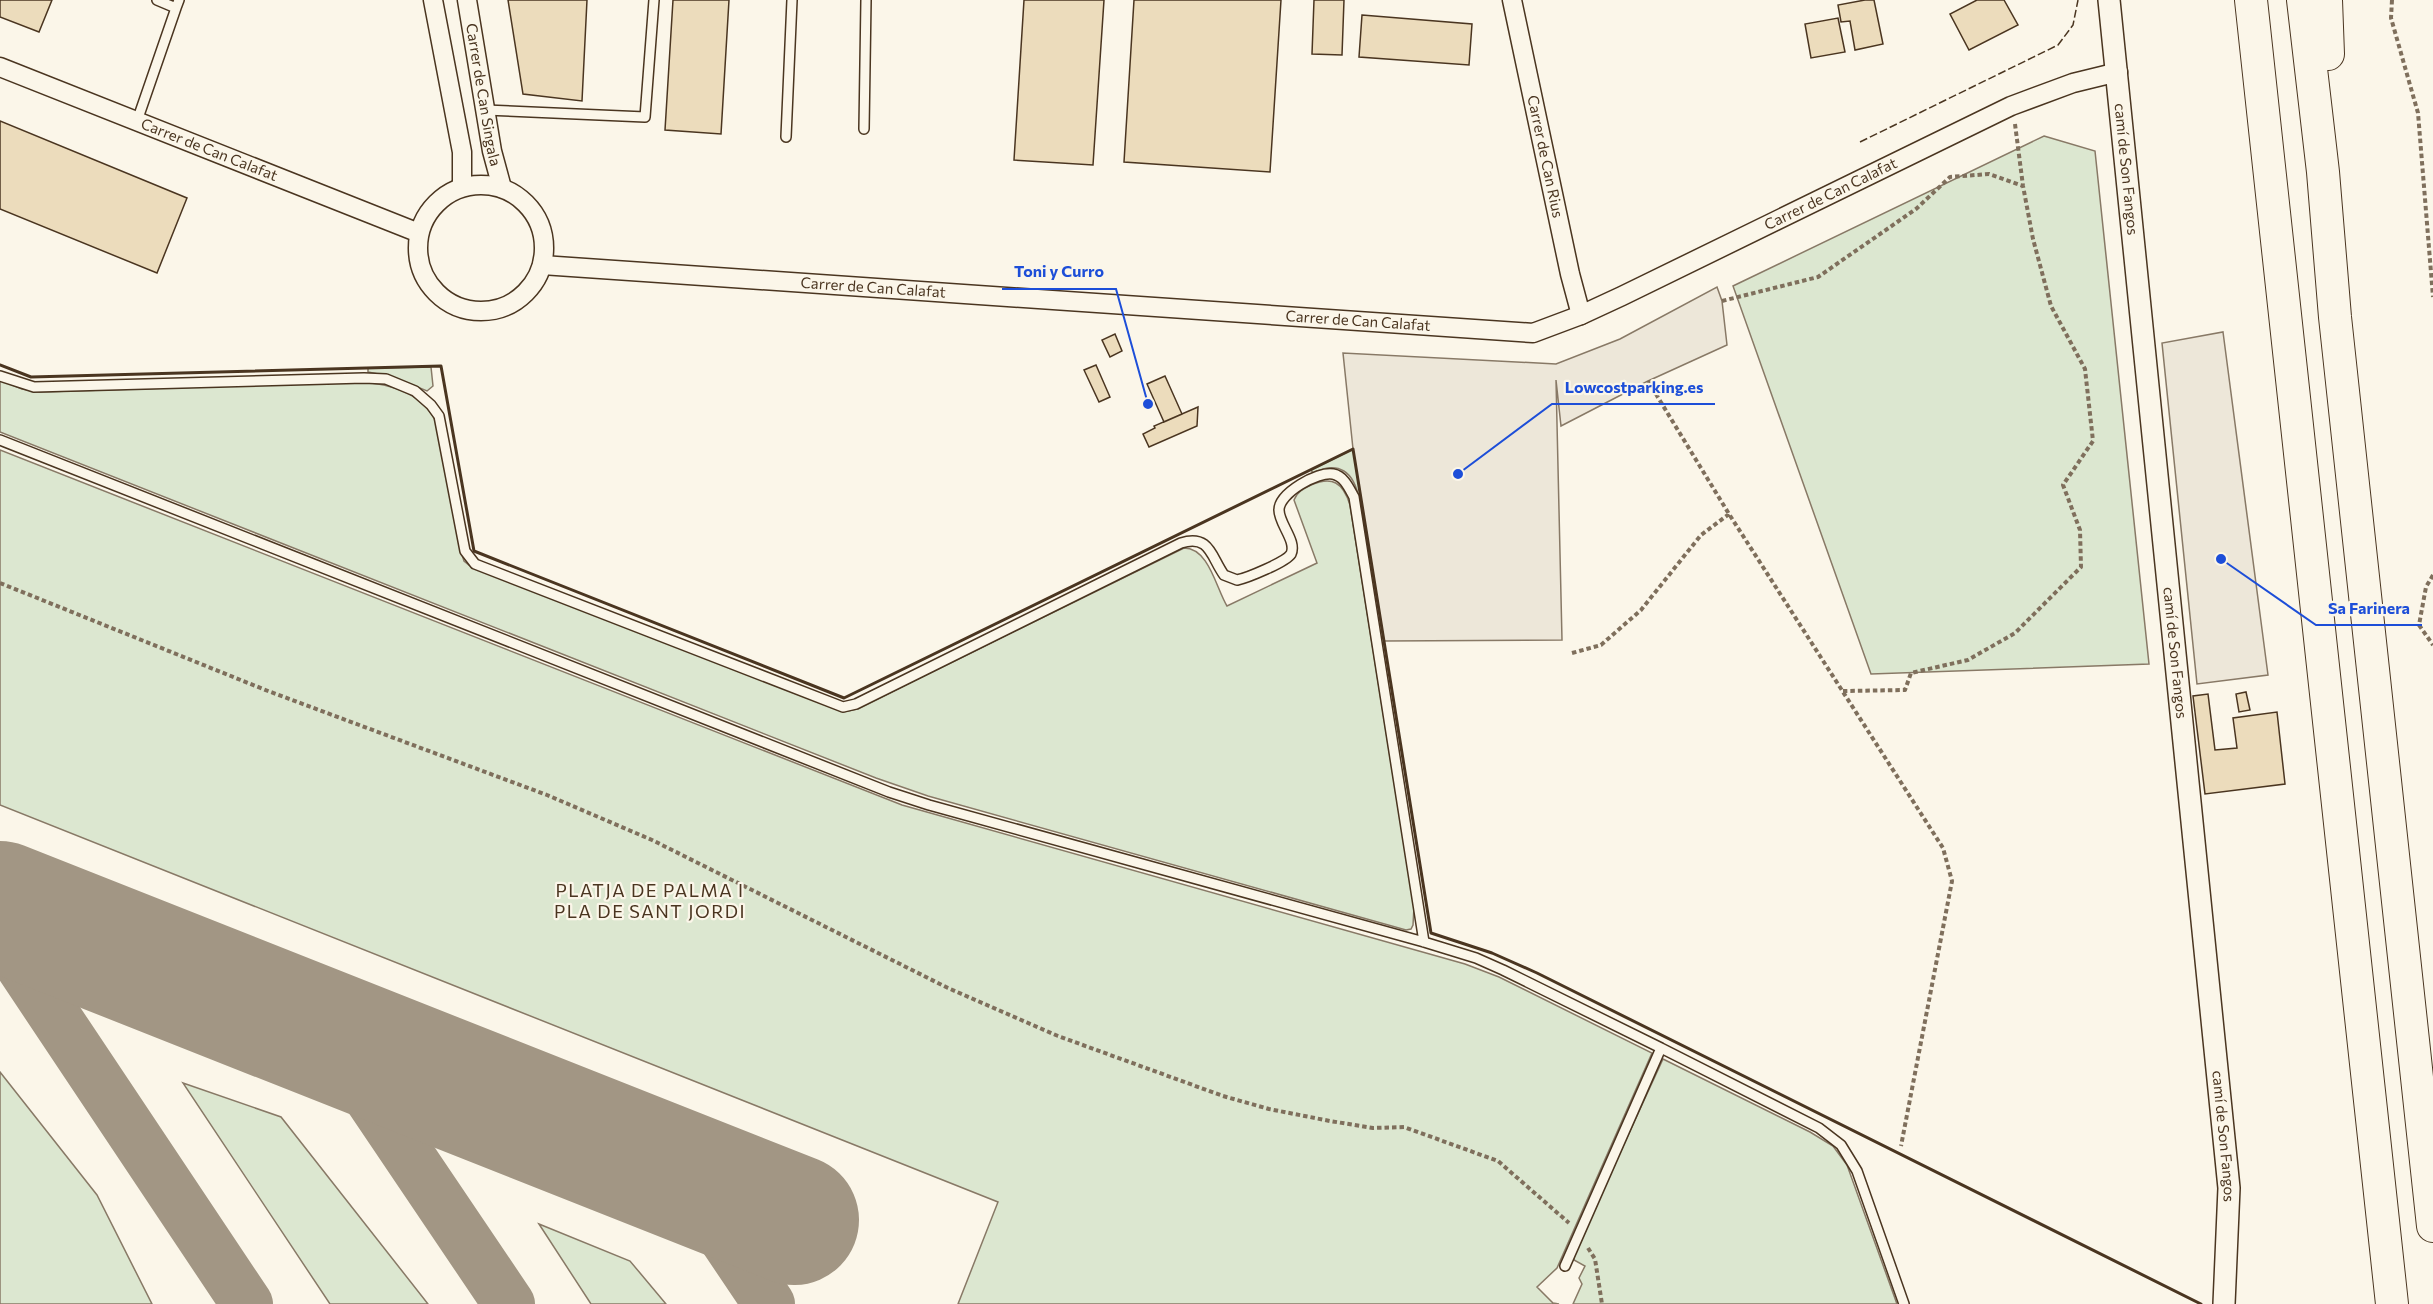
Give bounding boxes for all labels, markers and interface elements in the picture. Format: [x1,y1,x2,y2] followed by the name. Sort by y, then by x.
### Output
[463,22,506,168] street label: Carrer de Can Singala
[1524,93,1568,219] street label: Carrer de Can Rius
[2111,102,2143,236] street label: camí de Son Fangos
[139,114,280,184] street label: Carrer de Can Calafat
[1761,153,1899,233] street label: Carrer de Can Calafat
[1002,255,1116,289] callout: Toni y Curro
[1014,261,1104,280] text: Toni y Curro
[800,273,946,301] street label: Carrer de Can Calafat
[1285,306,1431,334] street label: Carrer de Can Calafat
[1552,370,1715,404] callout: Lowcostparking.es
[1565,377,1703,396] text: Lowcostparking.es
[2160,586,2192,719] street label: camí de Son Fangos
[2316,591,2422,625] callout: Sa Farinera
[2328,598,2410,617] text: Sa Farinera
[554,879,746,922] district label: PLATJA DE PALMA I PLA DE SANT JORDI
[2209,1069,2239,1203] street label: camí de Son Fangos

